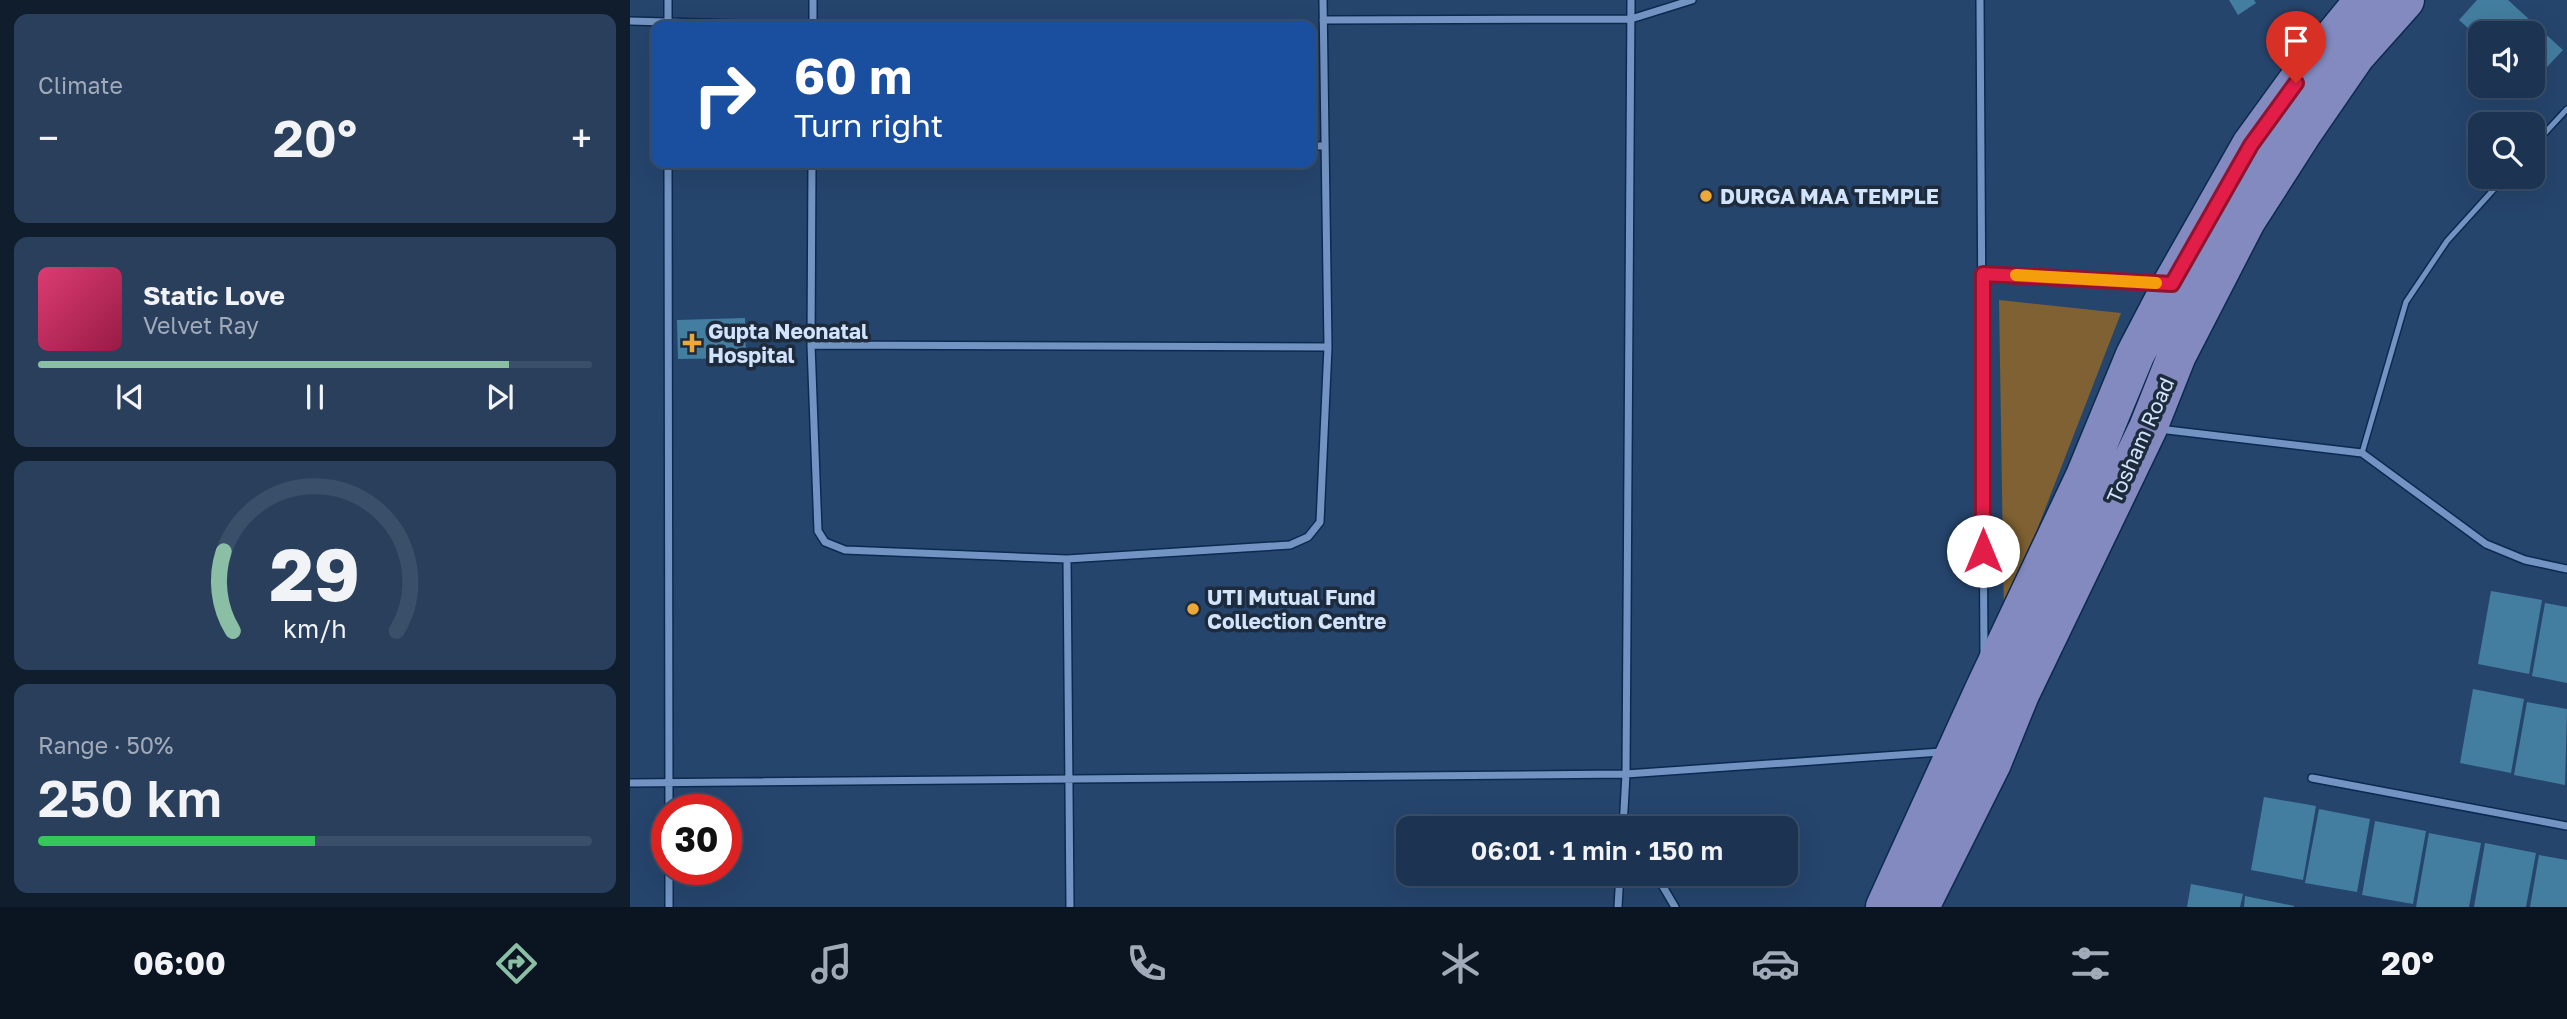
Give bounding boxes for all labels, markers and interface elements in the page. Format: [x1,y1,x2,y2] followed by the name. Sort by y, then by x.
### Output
[2266,11,2326,83] pin
[2468,21,2545,189] map controls
[2468,21,2545,98] button: sound
[2277,22,2315,60] icon: arrive
[794,46,912,105] text: 60 m
[679,49,770,140] icon: right
[38,71,123,99] text: Climate
[273,106,357,168] text: 20°
[794,106,943,144] text: Turn right
[2468,112,2545,189] button: search
[38,115,59,160] text: −
[571,115,592,160] text: +
[1720,183,1939,209] place label: DURGA MAA TEMPLE
[1698,188,1714,204] marker: DURGA MAA TEMPLE
[143,280,285,311] text: Static Love
[143,311,259,339] text: Velvet Ray
[708,318,868,368] place label: Gupta Neonatal Hospital
[682,333,702,353] marker: Gupta Neonatal Hospital
[2101,373,2179,507] street label: Tosham Road
[111,378,149,416] icon: previous
[296,378,334,416] icon: pause
[481,378,519,416] icon: next
[1946,514,2020,588] position arrow
[270,531,360,618] text: 29
[1207,584,1386,634] place label: UTI Mutual Fund Collection Centre
[1185,601,1201,617] marker: UTI Mutual Fund Collection Centre
[283,613,347,644] text: km/h
[38,731,173,759] text: Range · 50%
[38,766,222,828] text: 250 km
[651,794,742,885] speed limit sign: 30
[1471,835,1723,866] text: 06:01 · 1 min · 150 m
[492,939,541,988] icon: directions
[807,939,856,988] icon: music
[1122,939,1171,988] icon: phone
[1436,939,1485,988] icon: climate
[1751,939,1800,988] icon: car
[2066,939,2115,988] icon: filters
[133,944,226,982] text: 06:00
[2381,944,2434,982] text: 20°

